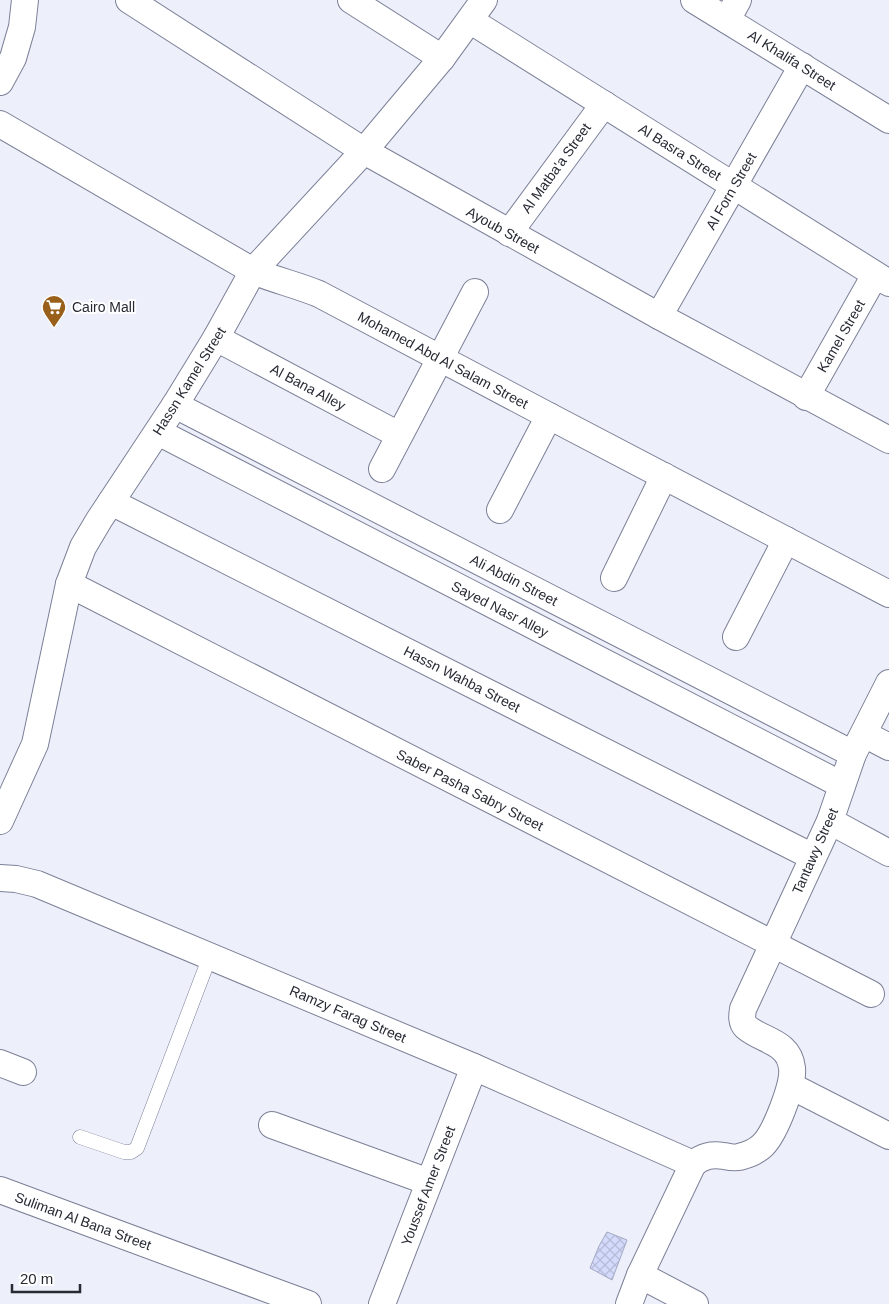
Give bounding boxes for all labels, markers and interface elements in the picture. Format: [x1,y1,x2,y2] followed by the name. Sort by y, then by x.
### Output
[745,27,839,93] street label: Al Khalifa Street
[518,120,594,216] street label: Al Matba'a Street
[636,120,724,184] street label: Al Basra Street
[702,150,760,232] street label: Al Forn Street
[464,203,542,257] street label: Ayoub Street
[41,294,67,328] supermarket icon: Cairo Mall
[814,297,868,375] street label: Kamel Street
[72,299,135,315] place label: Cairo Mall
[355,308,531,412] street label: Mohamed Abd Al Salam Street
[149,324,229,438] street label: Hassn Kamel Street
[268,361,348,413] street label: Al Bana Alley
[468,551,560,609] street label: Ali Abdin Street
[449,578,551,640] street label: Sayed Nasr Alley
[401,643,523,715] street label: Hassn Wahba Street
[394,746,546,834] street label: Saber Pasha Sabry Street
[789,805,841,897] street label: Tantawy Street
[287,982,409,1046] street label: Ramzy Farag Street
[398,1124,458,1248] street label: Youssef Amer Street
[13,1189,153,1253] street label: Suliman Al Bana Street
[12,1262,80,1294] scale bar
[20,1270,53,1287] text: 20 m

